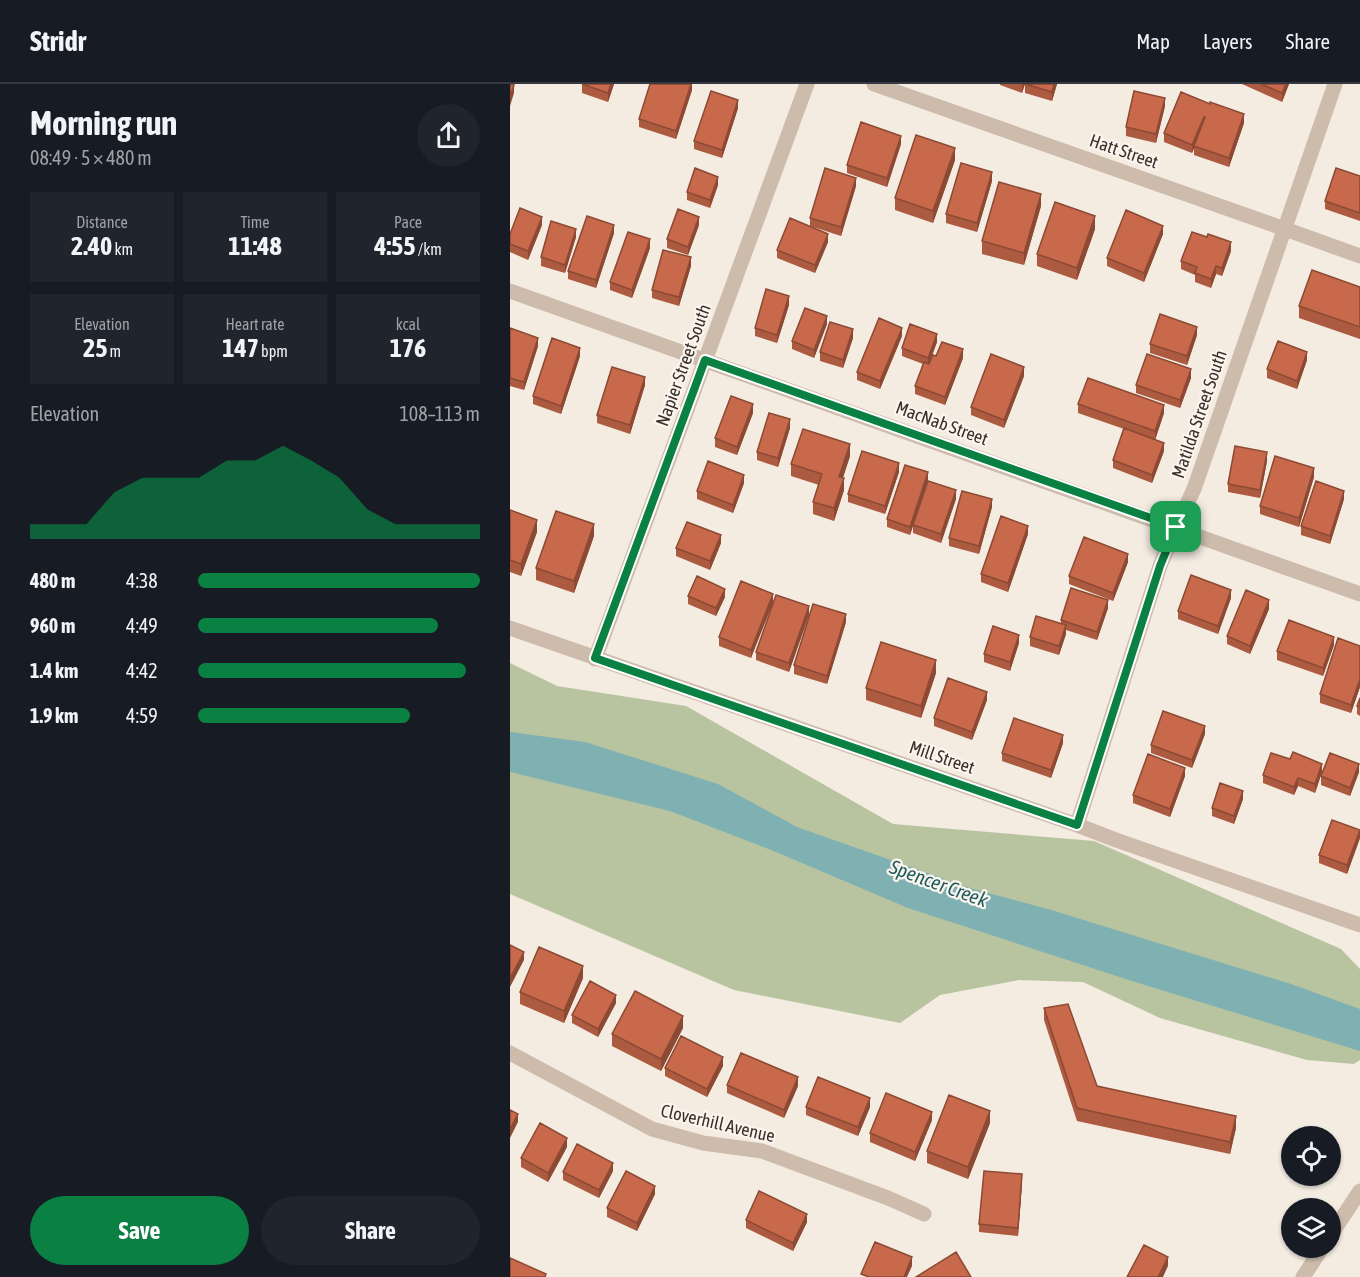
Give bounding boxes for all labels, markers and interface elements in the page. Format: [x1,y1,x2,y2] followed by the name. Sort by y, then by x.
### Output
[30,25,86,57] text: Stridr
[1136,29,1170,53] text: Map
[1203,29,1253,53] text: Layers
[1286,29,1330,53] text: Share
[30,104,177,142] text: Morning run
[417,104,480,167] button: share
[1087,129,1161,173] street label: Hatt Street
[30,146,152,169] text: 08:49 · 5 × 480 m
[76,213,128,231] text: Distance
[240,213,270,231] text: Time
[394,213,422,231] text: Pace
[71,231,112,261] text: 2.40
[228,231,282,261] text: 11:48
[374,231,416,261] text: 4:55
[112,240,133,258] text: km
[416,240,442,258] text: /km
[651,301,715,429] street label: Napier Street South
[74,315,130,333] text: Elevation
[226,315,284,333] text: Heart rate
[396,315,420,333] text: kcal
[83,333,107,363] text: 25
[222,333,259,363] text: 147
[390,333,426,363] text: 176
[107,342,121,360] text: m
[259,342,288,360] text: bpm
[1167,347,1231,481] street label: Matilda Street South
[893,397,991,449] street label: MacNab Street
[30,402,99,425] text: Elevation
[399,402,480,425] text: 108–113 m
[1150,501,1201,552] pin
[1159,510,1192,543] icon: arrive
[30,569,75,592] text: 480 m
[126,569,158,592] text: 4:38
[30,614,75,637] text: 960 m
[126,614,158,637] text: 4:49
[30,659,78,682] text: 1.4 km
[126,659,158,682] text: 4:42
[30,704,78,727] text: 1.9 km
[126,704,158,727] text: 4:59
[907,736,977,778] street label: Mill Street
[886,854,991,911] water label: Spencer Creek
[659,1100,777,1146] street label: Cloverhill Avenue
[1281,1126,1341,1258] map controls
[1281,1126,1341,1186] button: locate
[30,1196,249,1265] button: Save
[261,1196,480,1265] button: Share
[1281,1198,1341,1258] button: layers

